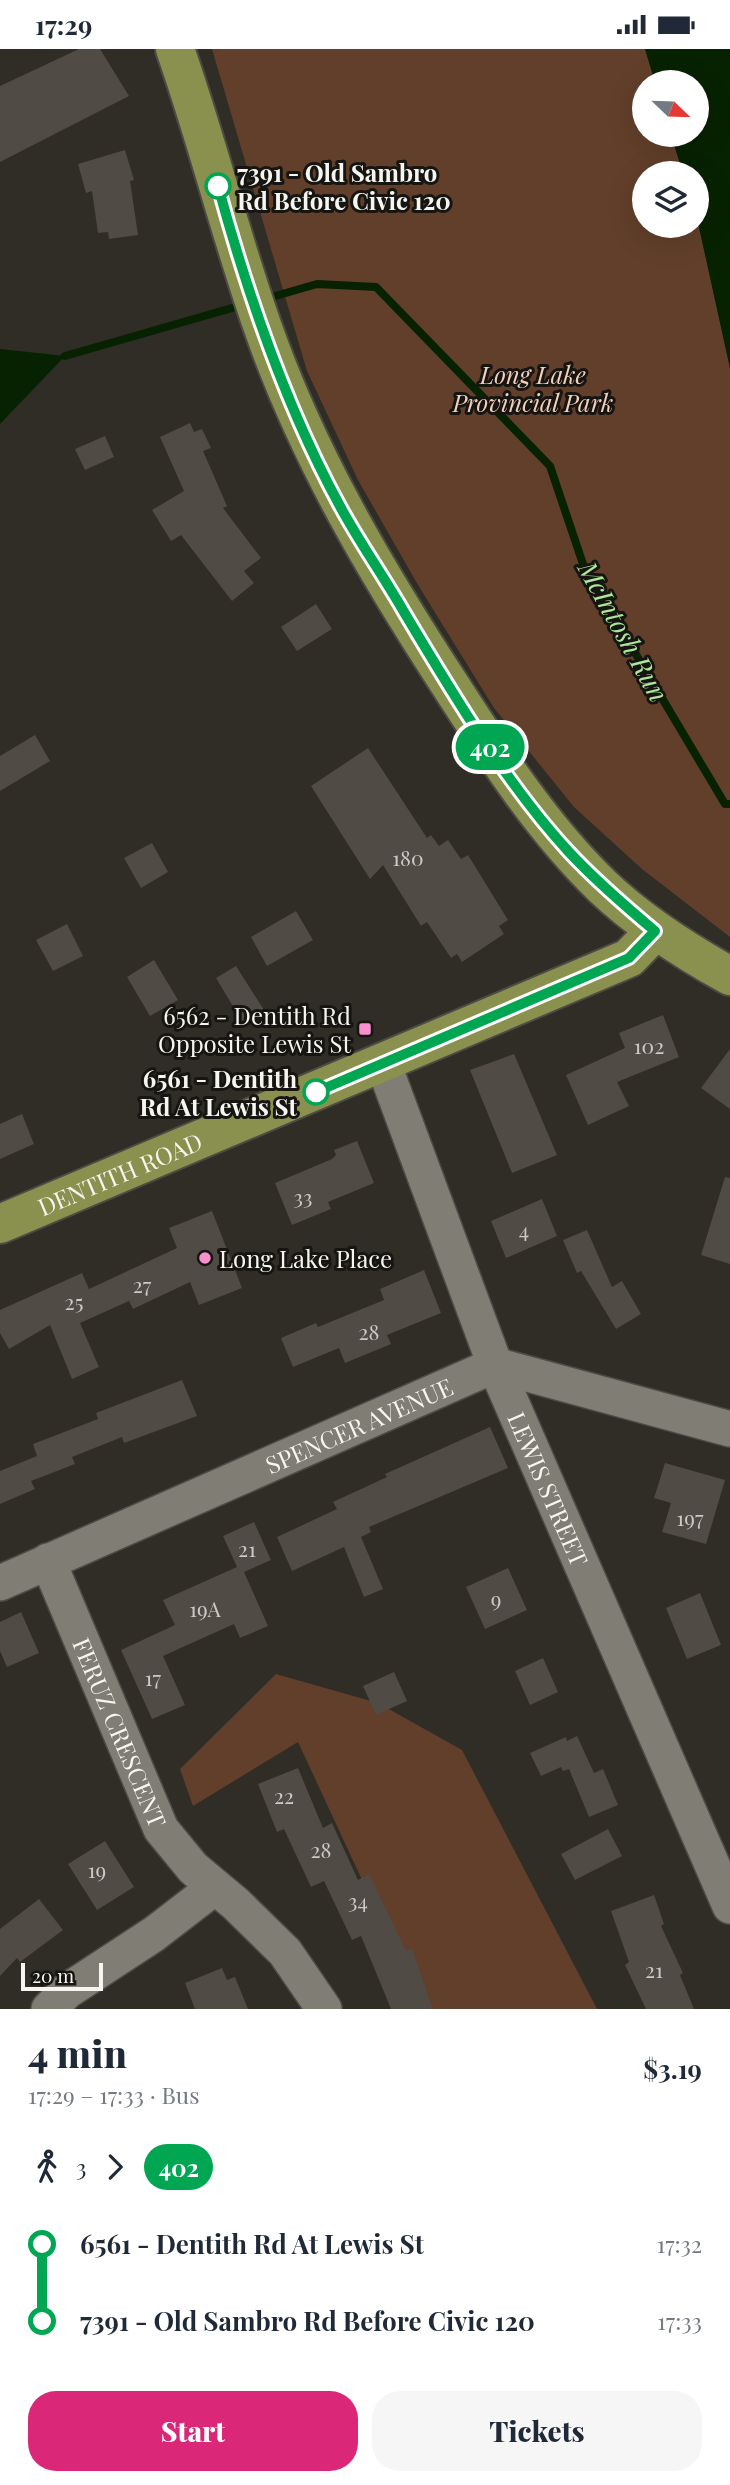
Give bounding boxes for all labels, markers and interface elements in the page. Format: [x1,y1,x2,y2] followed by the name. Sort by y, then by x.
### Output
[35,7,92,42] text: 17:29
[632,70,709,147] north arrow
[632,70,709,238] map controls
[237,156,451,216] place label: 7391 - Old Sambro Rd Before Civic 120
[632,161,709,238] button: layers
[205,173,231,199] marker: 7391 - Old Sambro Rd Before Civic 120
[452,358,613,418] park label: Long Lake Provincial Park
[570,553,677,708] water label: McIntosh Run
[450,724,530,770] line badge: 402
[470,731,510,763] text: 402
[392,843,424,871] house number: 180
[158,999,351,1059] place label: 6562 - Dentith Rd Opposite Lewis St
[357,1021,373,1037] marker: 6562 - Dentith Rd Opposite Lewis St
[634,1031,664,1059] house number: 102
[139,1062,298,1122] place label: 6561 - Dentith Rd At Lewis St
[303,1079,329,1105] marker: 6561 - Dentith Rd At Lewis St
[33,1124,207,1222] street label: DENTITH ROAD
[294,1182,312,1210] house number: 33
[519,1215,529,1243] house number: 4
[219,1242,392,1274] place label: Long Lake Place
[197,1250,213,1266] marker: Long Lake Place
[133,1270,152,1298] house number: 27
[65,1287,83,1315] house number: 25
[359,1317,379,1345] house number: 28
[260,1370,457,1480] street label: SPENCER AVENUE
[501,1407,596,1571] street label: LEWIS STREET
[677,1503,704,1531] house number: 197
[238,1534,256,1562] house number: 21
[491,1584,501,1612] house number: 9
[189,1594,222,1622] house number: 19A
[66,1633,174,1832] street label: FERUZ CRESCENT
[145,1663,162,1691] house number: 17
[274,1781,294,1809] house number: 22
[311,1835,331,1863] house number: 28
[88,1855,106,1883] house number: 19
[348,1886,368,1914] house number: 34
[645,1955,663,1983] house number: 21
[21,1960,103,1992] scale bar
[32,1962,74,1988] text: 20 m
[28,2027,127,2078] text: 4 min
[643,2051,702,2086] text: $3.19
[28,2079,200,2110] text: 17:29 – 17:33 · Bus
[28,2148,66,2186] icon: walk
[96,2148,134,2186] icon: forward
[76,2151,86,2182] text: 3
[158,2151,199,2183] text: 402
[80,2226,424,2261] text: 6561 - Dentith Rd At Lewis St
[657,2228,702,2259] text: 17:32
[80,2303,535,2338] text: 7391 - Old Sambro Rd Before Civic 120
[657,2305,702,2336] text: 17:33
[28,2391,358,2471] button: Start
[372,2391,702,2471] button: Tickets

